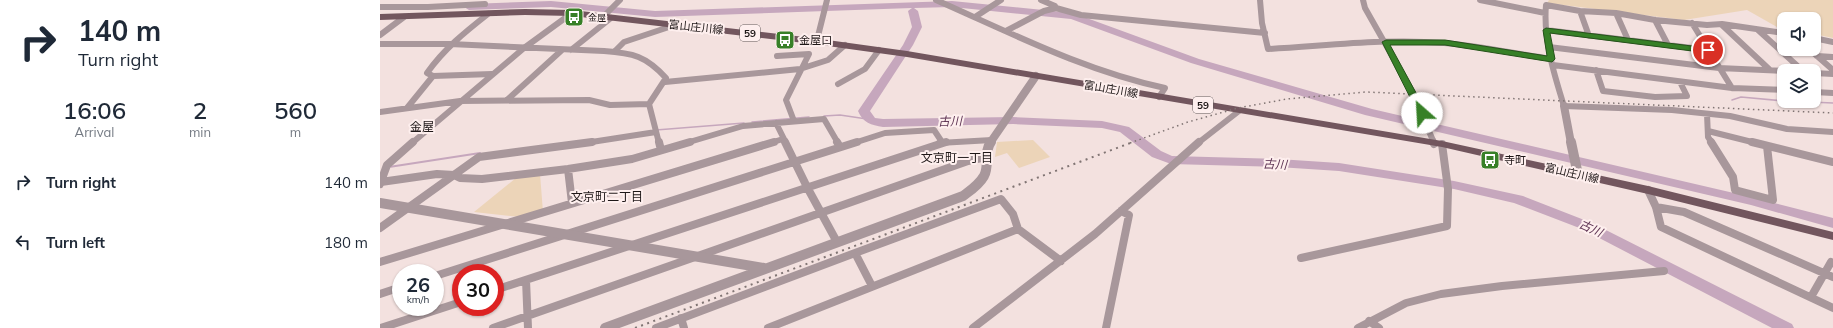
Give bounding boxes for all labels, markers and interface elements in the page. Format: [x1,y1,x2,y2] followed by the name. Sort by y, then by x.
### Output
[563,6,585,28] bus stop icon: 金屋
[588,12,606,23] place label: 金屋
[1777,12,1821,108] map controls
[1777,12,1821,56] button: sound
[78,13,161,48] text: 140 m
[12,16,64,68] icon: right
[668,17,724,37] street label: 富山庄川線
[740,25,760,41] road number: 59
[774,29,796,51] bus stop icon: 金屋口
[799,33,832,47] place label: 金屋口
[1691,33,1725,67] pin
[1697,39,1719,61] icon: arrive
[78,48,158,71] text: Turn right
[1777,64,1821,108] button: layers
[1083,77,1139,101] street label: 富山庄川線
[1401,92,1443,134] position arrow
[63,95,126,125] text: 16:06
[193,95,207,125] text: 2
[274,95,317,125] text: 560
[1193,97,1213,113] road number: 59
[938,113,964,129] water label: 古川
[410,119,434,134] district label: 金屋
[75,124,114,140] text: Arrival
[189,124,211,140] text: min
[290,124,301,140] text: m
[1479,149,1501,171] bus stop icon: 寺町
[921,150,993,165] district label: 文京町一丁目
[1504,153,1526,167] place label: 寺町
[1263,156,1289,172] water label: 古川
[1544,160,1600,186] street label: 富山庄川線
[12,171,34,193] icon: right
[46,173,116,192] text: Turn right
[324,173,368,192] text: 140 m
[571,189,643,204] district label: 文京町二丁目
[1577,216,1607,241] water label: 古川
[12,231,34,253] icon: left
[46,233,105,252] text: Turn left
[324,233,368,252] text: 180 m
[452,264,504,316] speed limit sign: 30
[406,272,430,297] text: 26
[407,293,429,306] text: km/h

